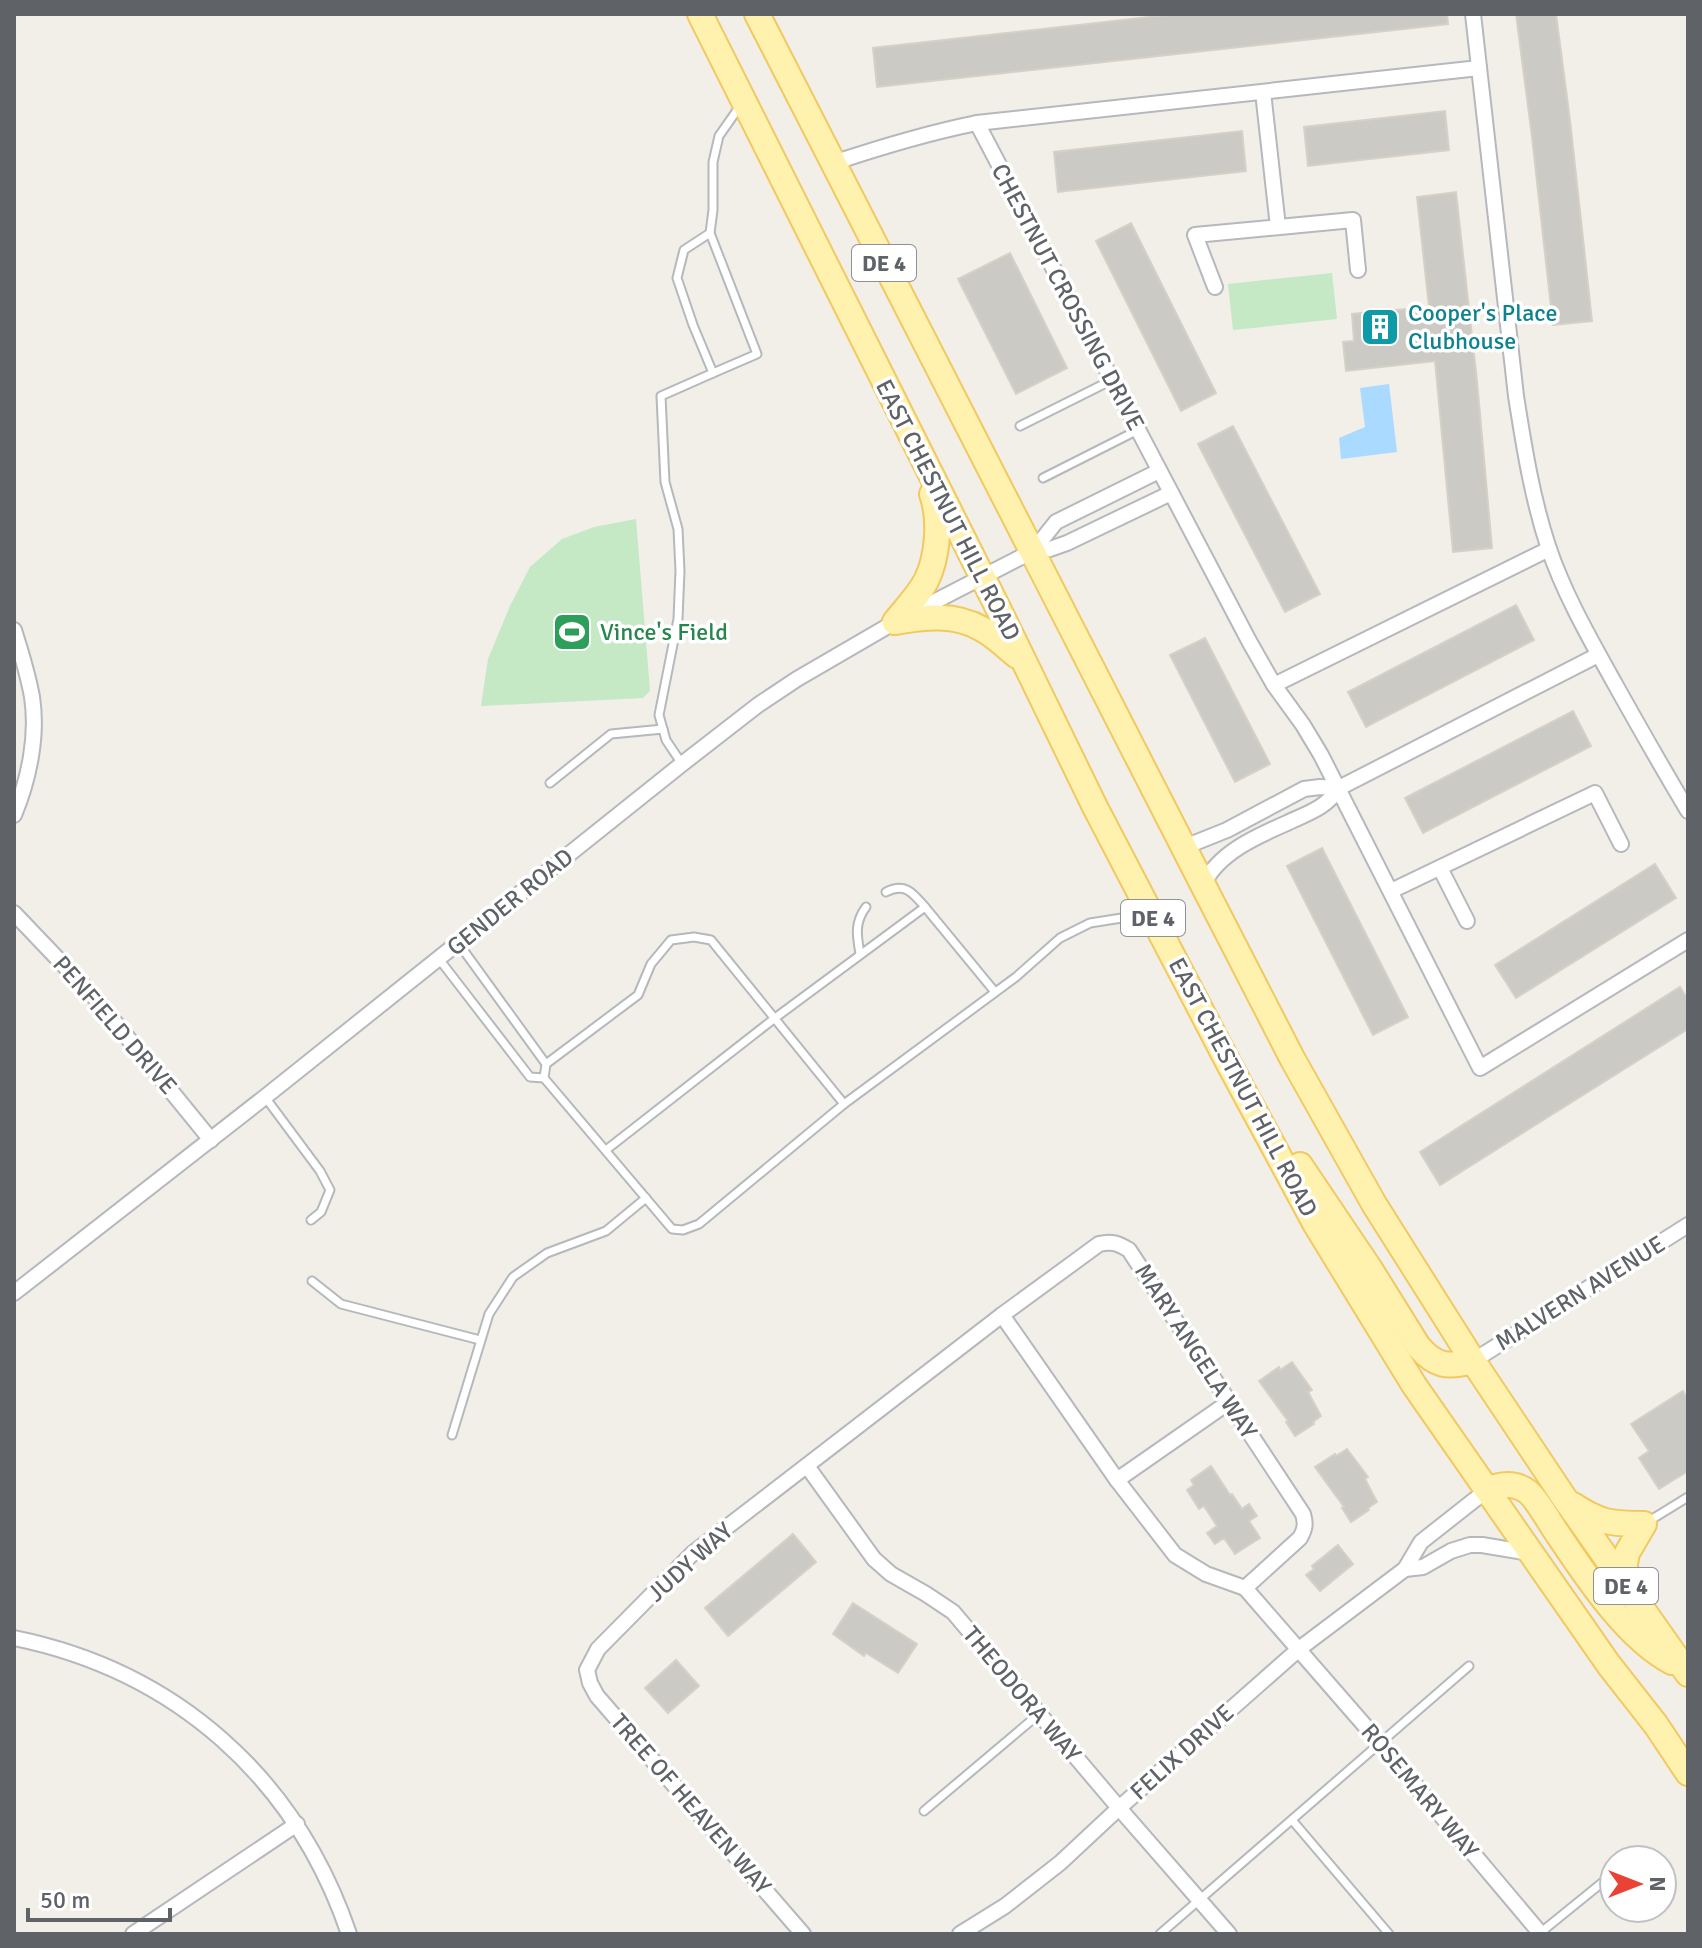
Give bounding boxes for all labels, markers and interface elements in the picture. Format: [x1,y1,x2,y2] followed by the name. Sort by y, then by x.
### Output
[985,159,1151,435] street label: CHESTNUT CROSSING DRIVE
[852,245,916,281] road number: DE 4
[1408,298,1558,356] place label: Cooper's Place Clubhouse
[1359,306,1401,348] building icon: Cooper's Place Clubhouse
[869,374,1027,646] street label: EAST CHESTNUT HILL ROAD
[551,611,593,653] sports icon: Vince's Field
[600,617,728,647] place label: Vince's Field
[441,842,579,962] street label: GENDER ROAD
[1121,900,1185,936] road number: DE 4
[47,949,183,1101] street label: PENFIELD DRIVE
[1162,952,1324,1222] street label: EAST CHESTNUT HILL ROAD
[1490,1229,1670,1357] street label: MALVERN AVENUE
[1128,1258,1264,1444] street label: MARY ANGELA WAY
[641,1516,739,1608] street label: JUDY WAY
[1594,1568,1658,1604] road number: DE 4
[956,1620,1088,1768] street label: THEODORA WAY
[1124,1698,1240,1806] street label: FELIX DRIVE
[604,1707,778,1901] street label: TREE OF HEAVEN WAY
[1355,1717,1485,1865] street label: ROSEMARY WAY
[1598,1844,1678,1924] north arrow
[28,1872,170,1922] scale bar
[1644,1876,1671,1892] text: N
[40,1885,90,1915] text: 50 m

